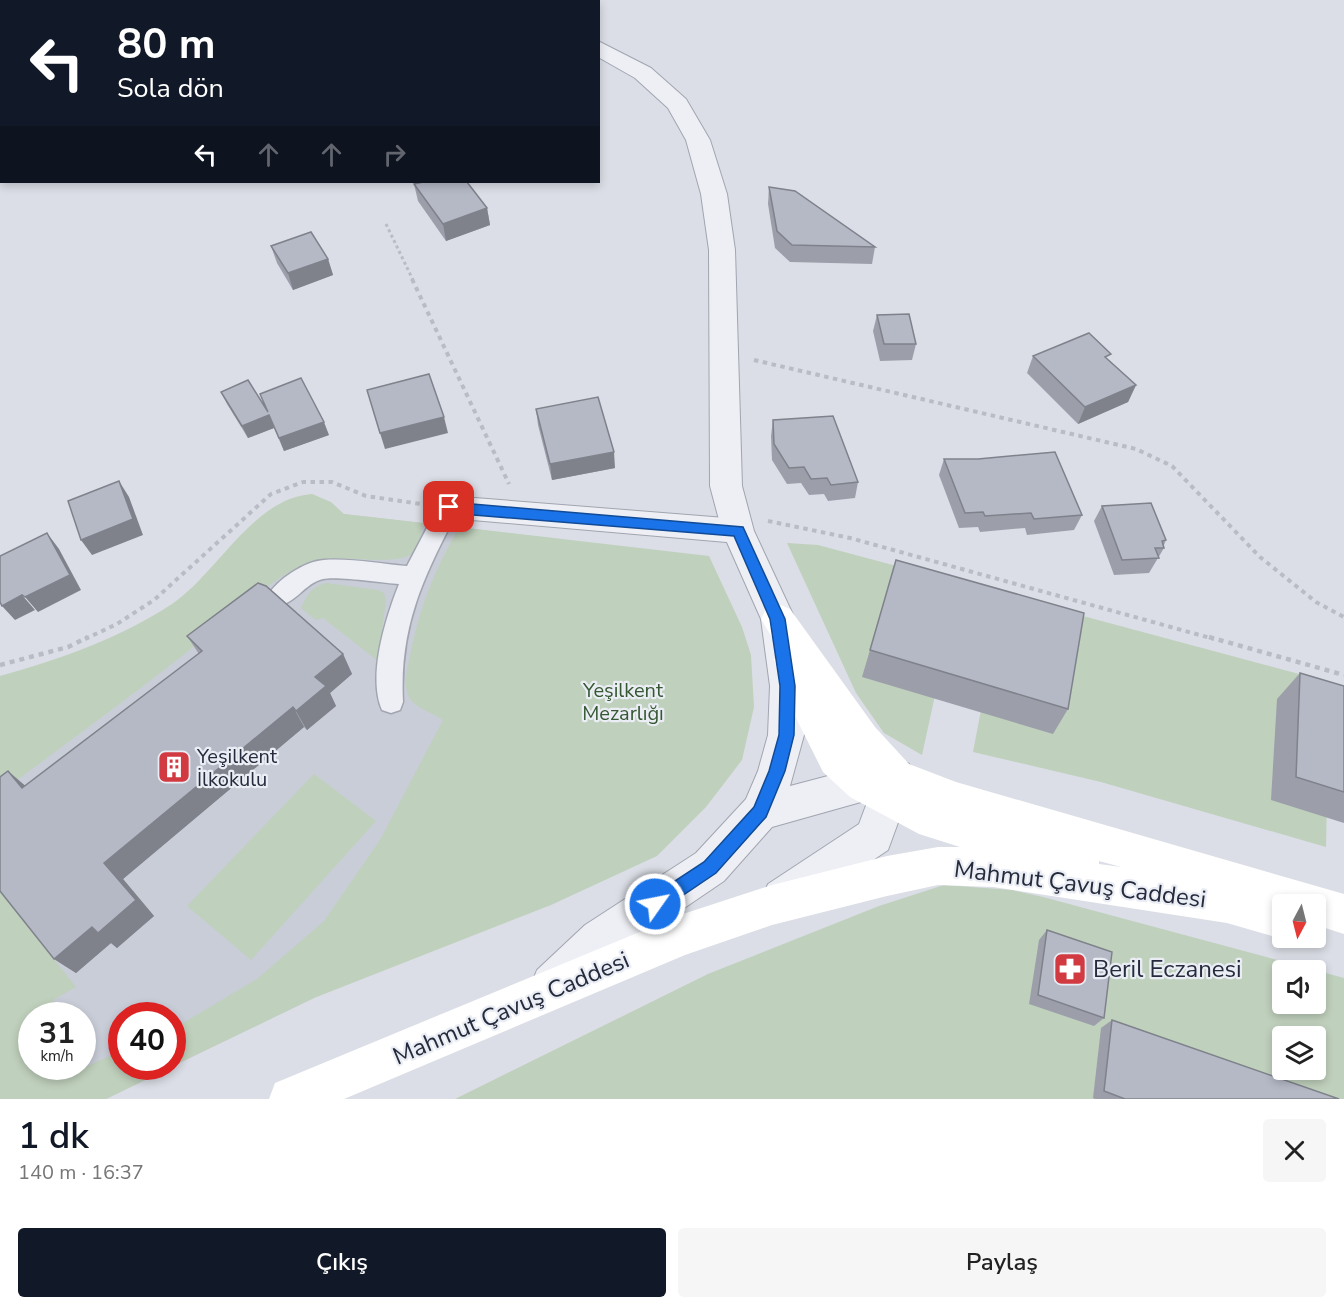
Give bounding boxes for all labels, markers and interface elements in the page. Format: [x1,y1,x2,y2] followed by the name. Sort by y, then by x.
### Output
[117,16,216,73] text: 80 m
[18,24,96,102] icon: left
[117,70,224,107] text: Sola dön
[189,138,222,171] icon: left
[252,138,285,171] icon: ahead
[315,138,348,171] icon: ahead
[378,138,411,171] icon: right
[423,481,474,532] pin
[432,490,465,523] icon: arrive
[582,677,664,727] park label: Yeşilkent Mezarlığı
[196,743,278,793] place label: Yeşilkent İlkokulu
[156,749,192,785] building icon: Yeşilkent İlkokulu
[952,853,1208,915] street label: Mahmut Çavuş Caddesi
[623,872,687,936] position arrow
[1272,894,1326,948] north arrow
[1272,894,1326,1080] map controls
[388,944,634,1072] street label: Mahmut Çavuş Caddesi
[1052,951,1088,987] pharmacy icon: Beril Eczanesi
[1093,953,1242,985] place label: Beril Eczanesi
[1272,960,1326,1014] button: sound
[108,1002,186,1080] speed limit sign: 40
[39,1013,75,1054] text: 31
[1272,1026,1326,1080] button: layers
[40,1046,74,1066] text: km/h
[18,1112,89,1161] text: 1 dk
[1263,1119,1326,1182] button: close
[18,1159,144,1186] text: 140 m · 16:37
[18,1228,666,1297] button: Çıkış
[678,1228,1326,1297] button: Paylaş

